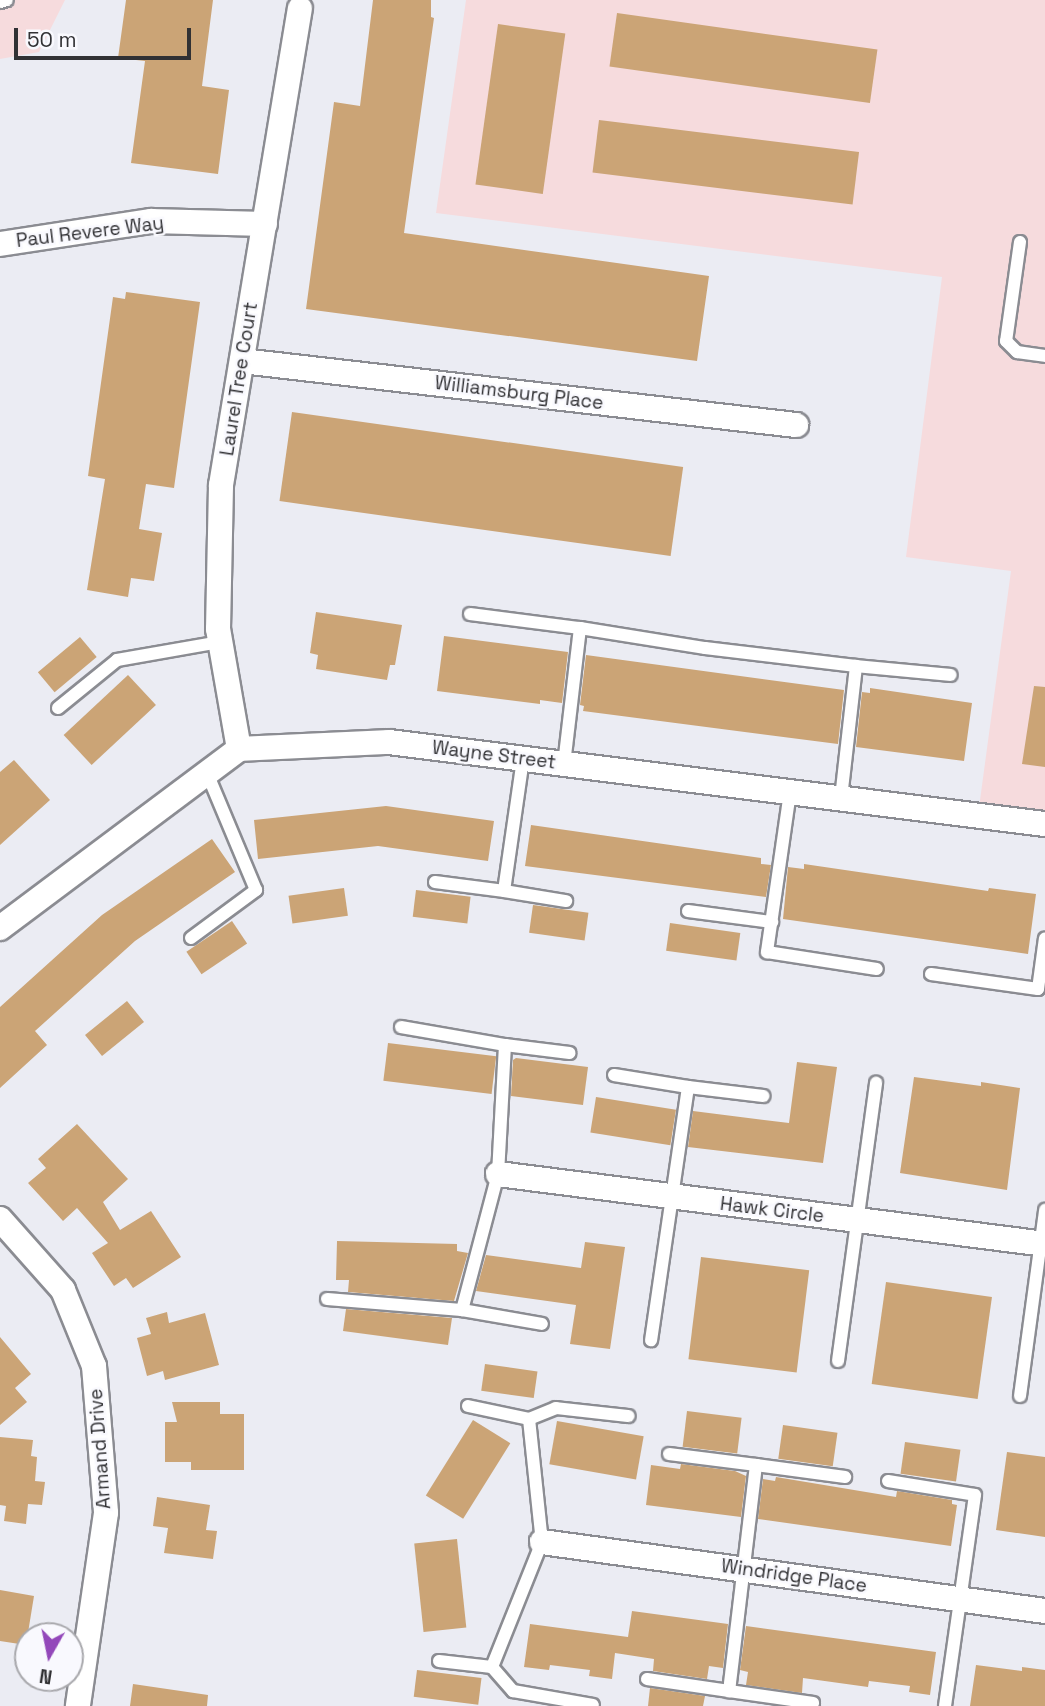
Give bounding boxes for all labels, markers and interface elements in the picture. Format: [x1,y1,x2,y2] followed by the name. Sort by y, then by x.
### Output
[18,14,194,58] scale bar
[27,26,77,53] text: 50 m
[15,212,165,252] street label: Paul Revere Way
[216,300,262,458] street label: Laurel Tree Court
[433,371,605,415] street label: Williamsburg Place
[431,736,557,774] street label: Wayne Street
[719,1192,825,1228] street label: Hawk Circle
[84,1388,116,1510] street label: Armand Drive
[720,1554,868,1598] street label: Windridge Place
[14,1622,84,1692] north arrow
[38,1663,54,1690] text: N

